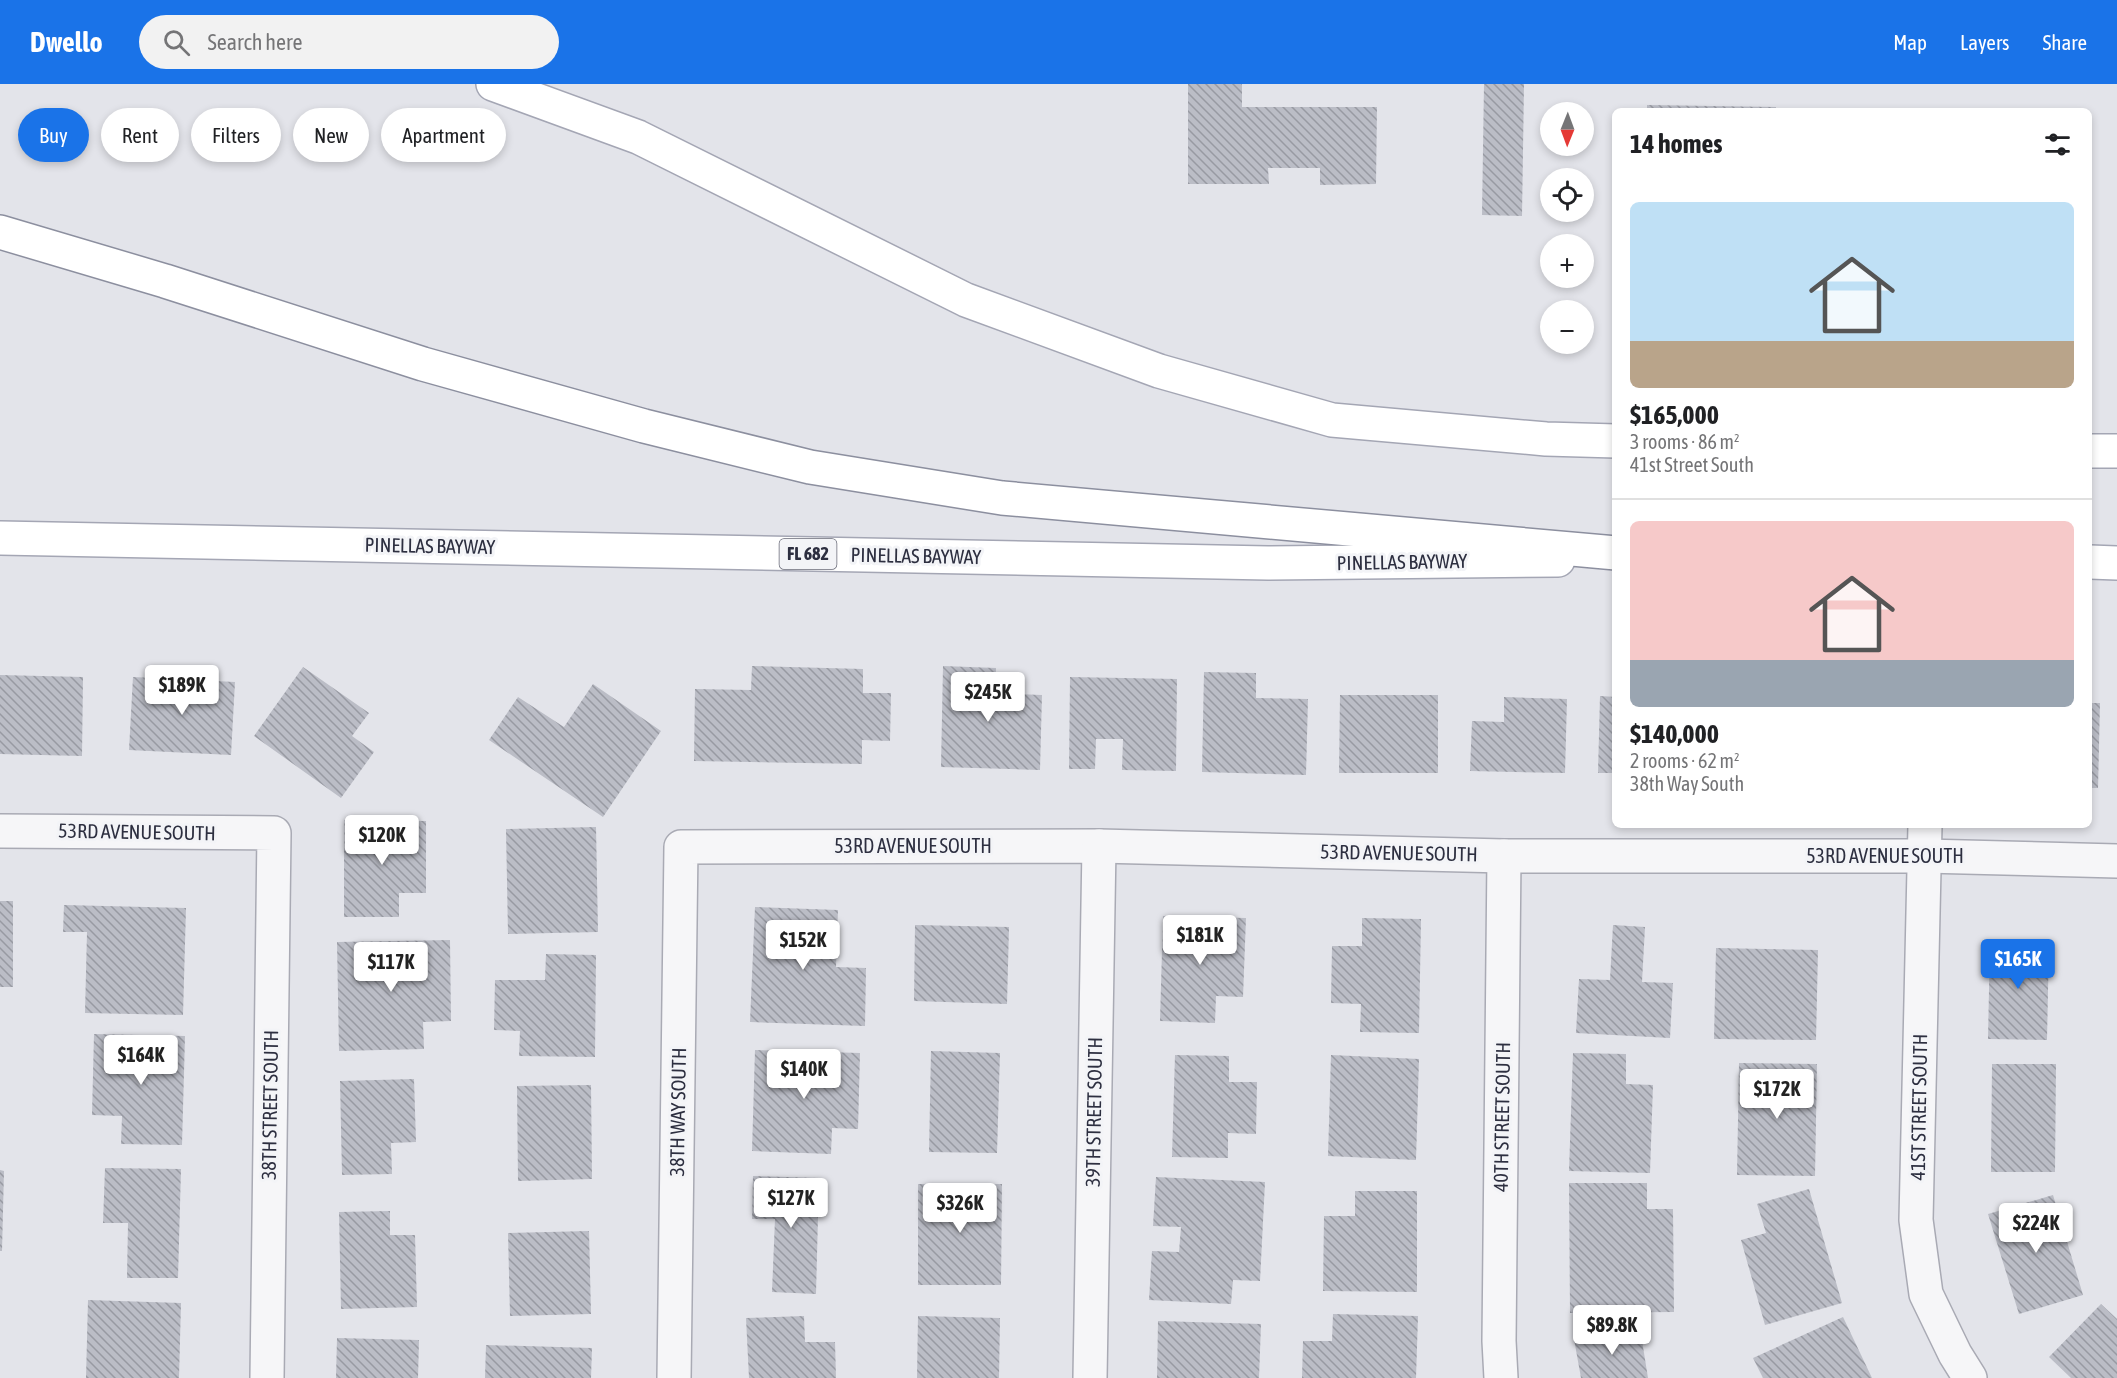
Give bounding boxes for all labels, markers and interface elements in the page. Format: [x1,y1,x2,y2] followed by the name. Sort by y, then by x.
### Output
[139,15,559,69] search box
[30,26,103,58] text: Dwello
[160,26,193,59] icon: search
[208,29,302,55] text: Search here
[1893,30,1927,54] text: Map
[1960,30,2010,54] text: Layers
[2043,30,2087,54] text: Share
[1540,102,1594,156] north arrow
[1540,102,1594,354] map controls
[18,108,89,162] chip: Buy
[101,108,179,162] chip: Rent
[191,108,281,162] chip: Filters
[293,108,369,162] chip: New
[381,108,506,162] chip: Apartment
[2041,128,2074,161] icon: filters
[1630,129,1723,159] text: 14 homes
[1540,168,1594,222] button: locate
[1540,234,1594,288] button: +
[1798,241,1906,349] icon: home
[1540,300,1594,354] button: −
[1630,400,1719,430] text: $165,000
[1630,430,1740,453] text: 3 rooms · 86 m²
[1630,453,1754,476] text: 41st Street South
[365,533,496,558] street label: PINELLAS BAYWAY
[780,539,836,569] road number: FL 682
[851,543,982,568] street label: PINELLAS BAYWAY
[1336,549,1468,574] street label: PINELLAS BAYWAY
[1798,560,1906,668] icon: home
[140,665,224,716] pin: $189K
[946,672,1030,723] pin: $245K
[159,673,205,696] text: $189K
[965,680,1011,703] text: $245K
[1630,719,1719,749] text: $140,000
[1630,749,1740,772] text: 2 rooms · 62 m²
[1630,772,1744,795] text: 38th Way South
[340,815,424,866] pin: $120K
[58,819,216,844] street label: 53RD AVENUE SOUTH
[359,823,405,846] text: $120K
[834,834,992,857] street label: 53RD AVENUE SOUTH
[1320,840,1478,865] street label: 53RD AVENUE SOUTH
[1806,844,1964,867] street label: 53RD AVENUE SOUTH
[1158,915,1242,966] pin: $181K
[761,920,845,971] pin: $152K
[1177,923,1223,946] text: $181K
[780,928,826,951] text: $152K
[1976,939,2060,990] pin: $165K
[349,942,433,993] pin: $117K
[1995,947,2041,970] text: $165K
[368,950,414,973] text: $117K
[257,1030,282,1180] street label: 38TH STREET SOUTH
[1906,1033,1931,1181] street label: 41ST STREET SOUTH
[99,1035,183,1086] pin: $164K
[1081,1037,1106,1187] street label: 39TH STREET SOUTH
[1489,1042,1514,1192] street label: 40TH STREET SOUTH
[118,1043,164,1066] text: $164K
[665,1047,690,1177] street label: 38TH WAY SOUTH
[762,1049,846,1100] pin: $140K
[781,1057,827,1080] text: $140K
[1735,1069,1819,1120] pin: $172K
[1754,1077,1800,1100] text: $172K
[749,1178,833,1229] pin: $127K
[918,1183,1002,1234] pin: $326K
[768,1186,814,1209] text: $127K
[937,1191,983,1214] text: $326K
[1994,1203,2078,1254] pin: $224K
[2013,1211,2059,1234] text: $224K
[1563,1305,1661,1356] pin: $89.8K
[1587,1313,1637,1336] text: $89.8K

